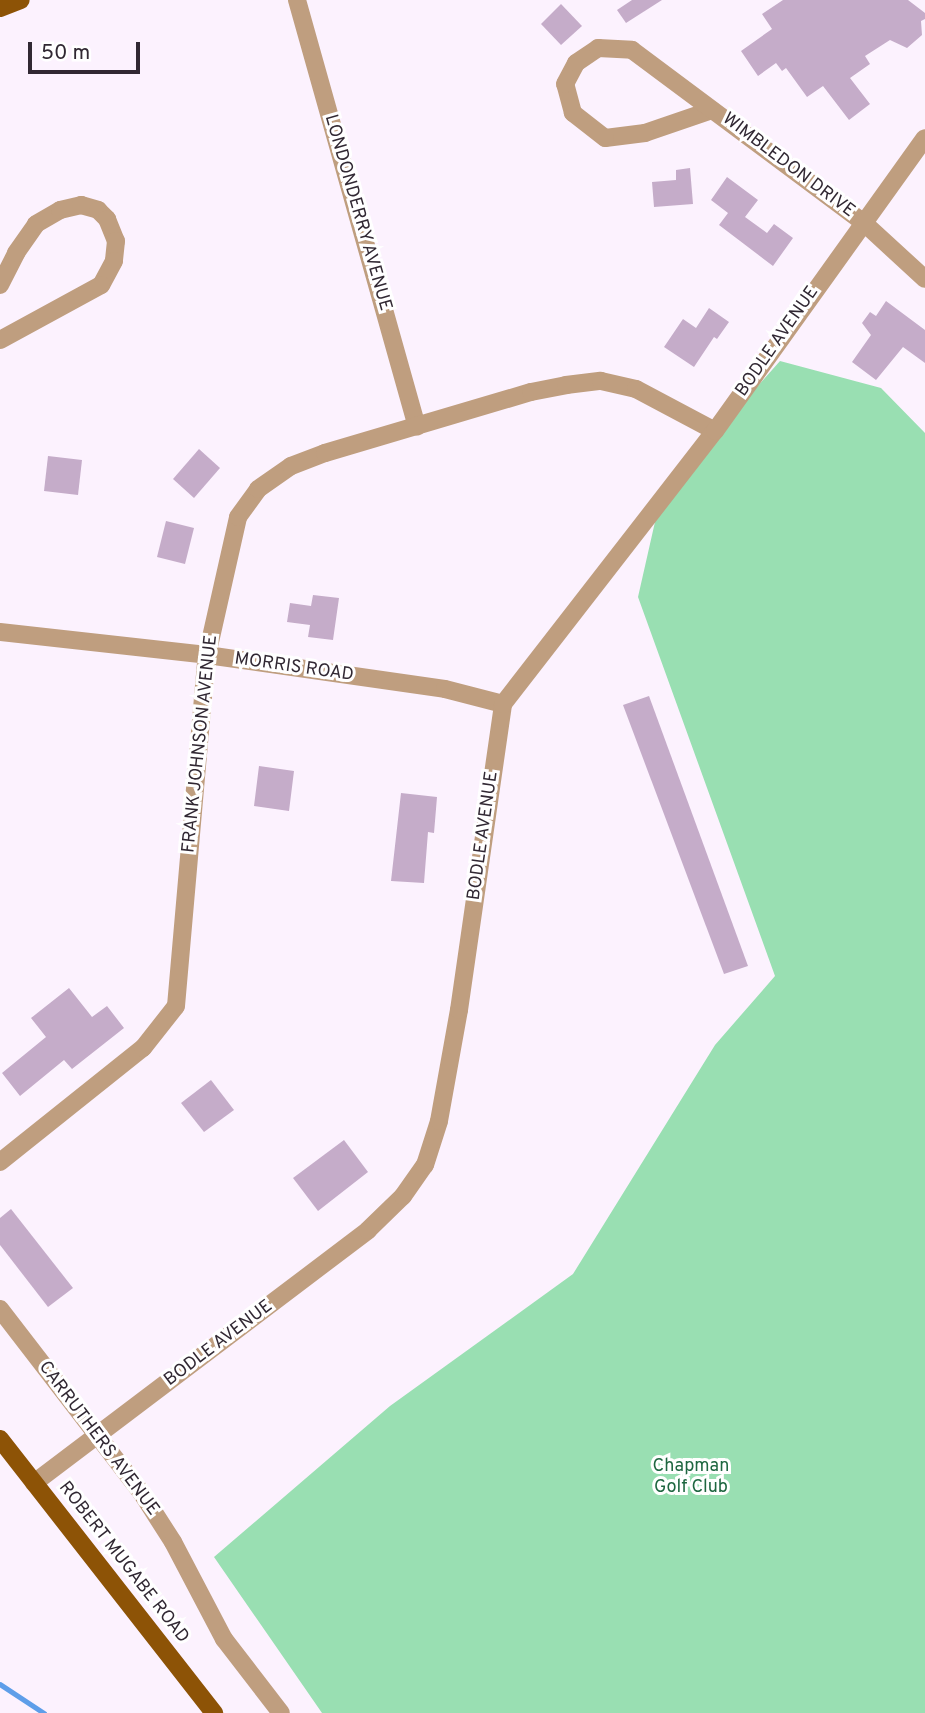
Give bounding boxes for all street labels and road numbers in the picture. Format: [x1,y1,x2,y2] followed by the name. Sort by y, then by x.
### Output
[717,109,859,223] street label: WIMBLEDON DRIVE
[318,112,396,314] street label: LONDONDERRY AVENUE
[732,282,824,402] street label: BODLE AVENUE
[179,634,223,854] street label: FRANK JOHNSON AVENUE
[233,649,355,687] street label: MORRIS ROAD
[464,770,504,902] street label: BODLE AVENUE
[160,1296,278,1392] street label: BODLE AVENUE
[33,1357,163,1521] street label: CARRUTHERS AVENUE
[53,1478,193,1648] street label: ROBERT MUGABE ROAD

